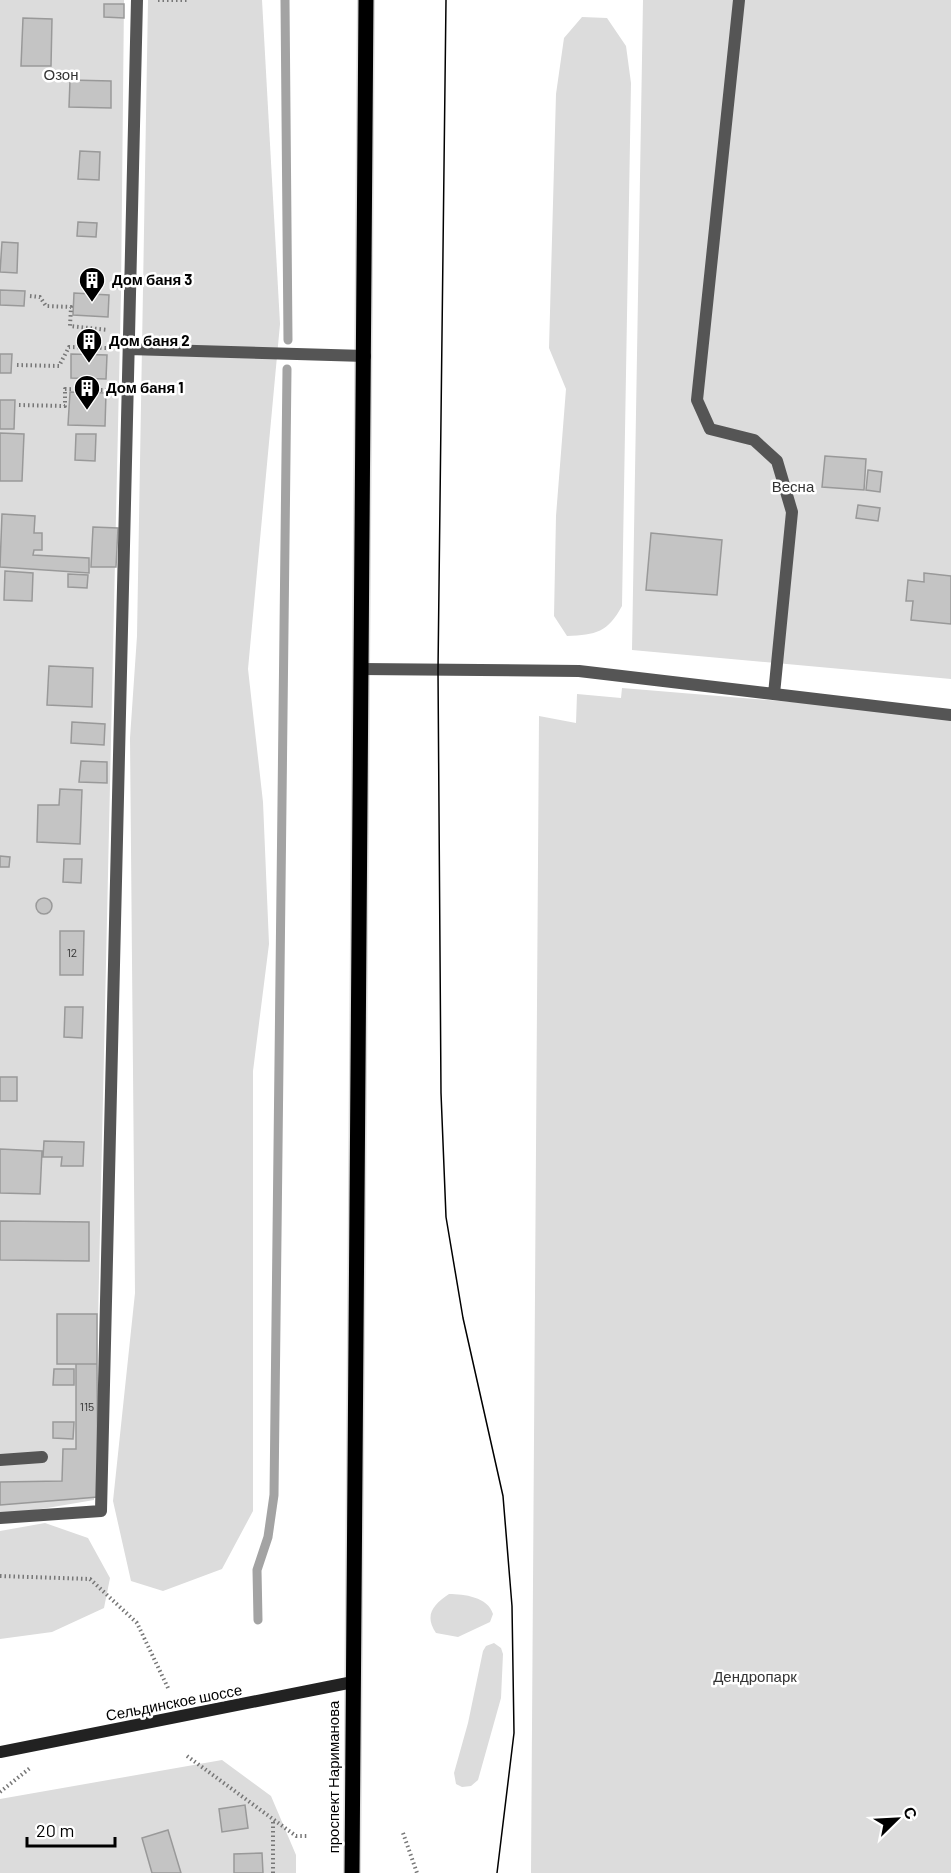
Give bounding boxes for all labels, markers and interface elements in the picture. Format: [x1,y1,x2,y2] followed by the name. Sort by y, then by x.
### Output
[43,65,79,83] park label: Озон
[77,265,107,303] building icon: Дом баня 3
[112,270,192,288] place label: Дом баня 3
[74,326,104,364] building icon: Дом баня 2
[109,331,190,349] place label: Дом баня 2
[72,373,102,411] building icon: Дом баня 1
[106,378,184,396] place label: Дом баня 1
[772,477,815,495] park label: Весна
[67,945,77,959] house number: 12
[80,1399,94,1413] house number: 115
[713,1667,797,1685] park label: Дендропарк
[104,1680,243,1724] street label: Сельдинское шоссе
[324,1700,342,1853] street label: проспект Нариманова
[867,1789,927,1849] north arrow
[900,1804,922,1822] text: С
[27,1810,116,1848] scale bar
[36,1819,74,1841] text: 20 m

